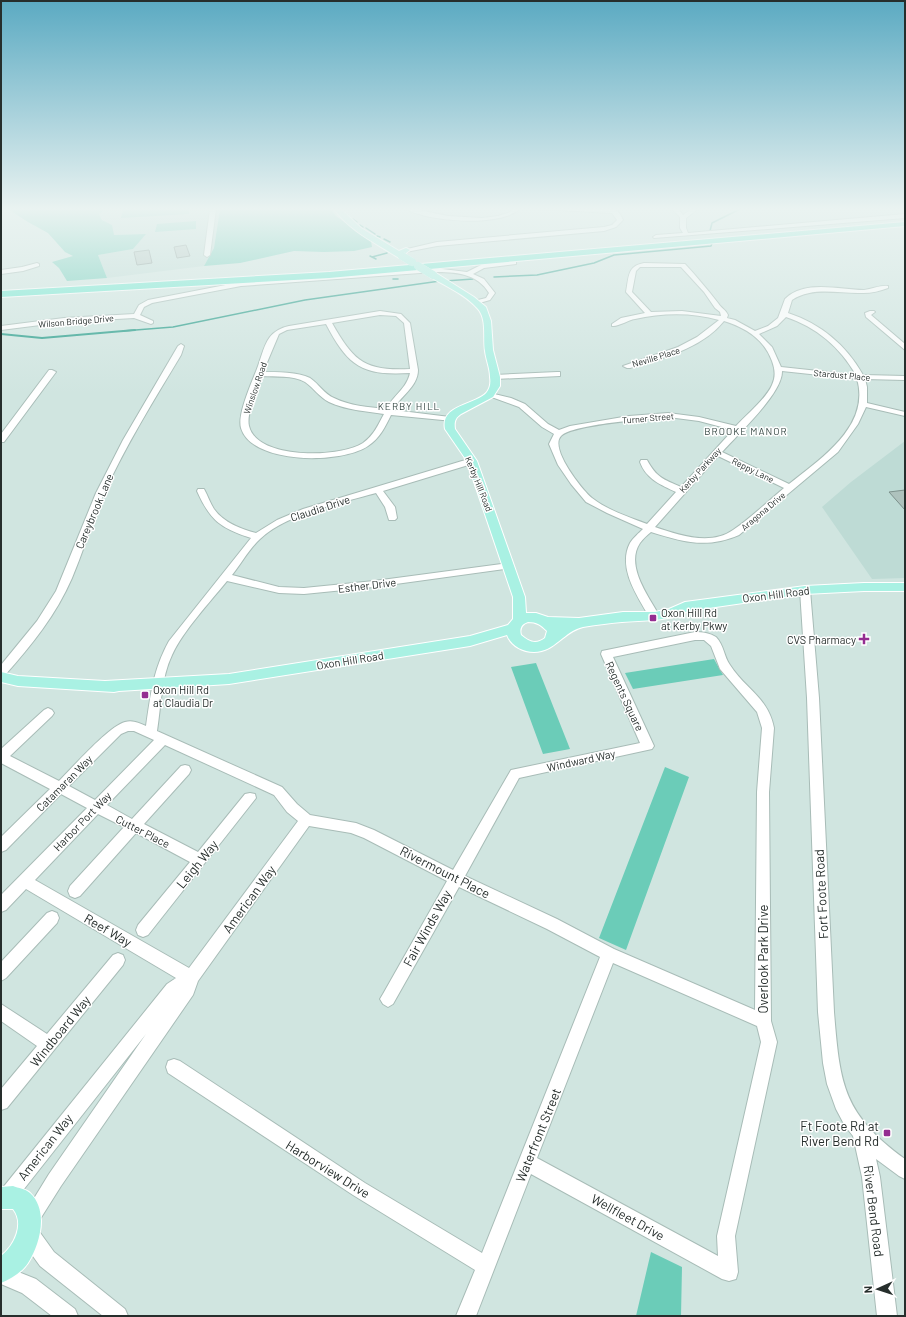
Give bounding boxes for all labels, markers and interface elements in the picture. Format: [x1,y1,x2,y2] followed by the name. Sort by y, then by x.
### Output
[38,312,114,330] street label: Wilson Bridge Drive
[631,344,681,370] street label: Neville Place
[241,360,269,415] street label: Winslow Road
[813,367,871,383] street label: Stardust Place
[378,400,440,412] district label: KERBY HILL
[622,410,674,426] street label: Turner Street
[704,425,788,437] district label: BROOKE MANOR
[677,445,723,495] street label: Kerby Parkway
[463,455,495,513] street label: Kerby Hill Road
[730,455,776,485] street label: Reppy Lane
[72,471,116,550] street label: Careybrook Lane
[739,489,788,533] street label: Aragona Drive
[289,492,352,524] street label: Claudia Drive
[337,575,397,595] street label: Esther Drive
[742,583,810,605] street label: Oxon Hill Road
[661,606,727,632] place label: Oxon Hill Rd at Kerby Pkwy
[648,613,658,623] marker: Oxon Hill Rd at Kerby Pkwy
[787,633,856,646] place label: CVS Pharmacy
[859,634,869,644] marker: CVS Pharmacy
[316,648,384,672] street label: Oxon Hill Road
[603,659,647,733] street label: Regents Square
[153,683,213,709] place label: Oxon Hill Rd at Claudia Dr
[140,690,150,700] marker: Oxon Hill Rd at Claudia Dr
[546,746,616,774] street label: Windward Way
[33,752,95,814] street label: Catamaran Way
[50,789,114,853] street label: Harbor Port Way
[114,812,172,850] street label: Cutter Place
[173,837,221,891] street label: Leigh Way
[397,842,493,902] street label: Rivermount Place
[811,849,831,939] street label: Fort Foote Road
[219,862,279,936] street label: American Way
[399,887,455,969] street label: Fair Winds Way
[755,904,771,1014] street label: Overlook Park Drive
[81,910,135,950] street label: Reef Way
[26,992,94,1070] street label: Windboard Way
[512,1086,564,1184] street label: Waterfront Street
[14,1111,76,1183] street label: American Way
[800,1118,879,1149] place label: Ft Foote Rd at River Bend Rd
[882,1128,892,1138] marker: Ft Foote Rd at River Bend Rd
[283,1137,373,1201] street label: Harborview Drive
[860,1164,888,1258] street label: River Bend Road
[589,1190,668,1244] street label: Wellfleet Drive
[858,1269,898,1309] north arrow
[861,1286,874,1294] text: N

